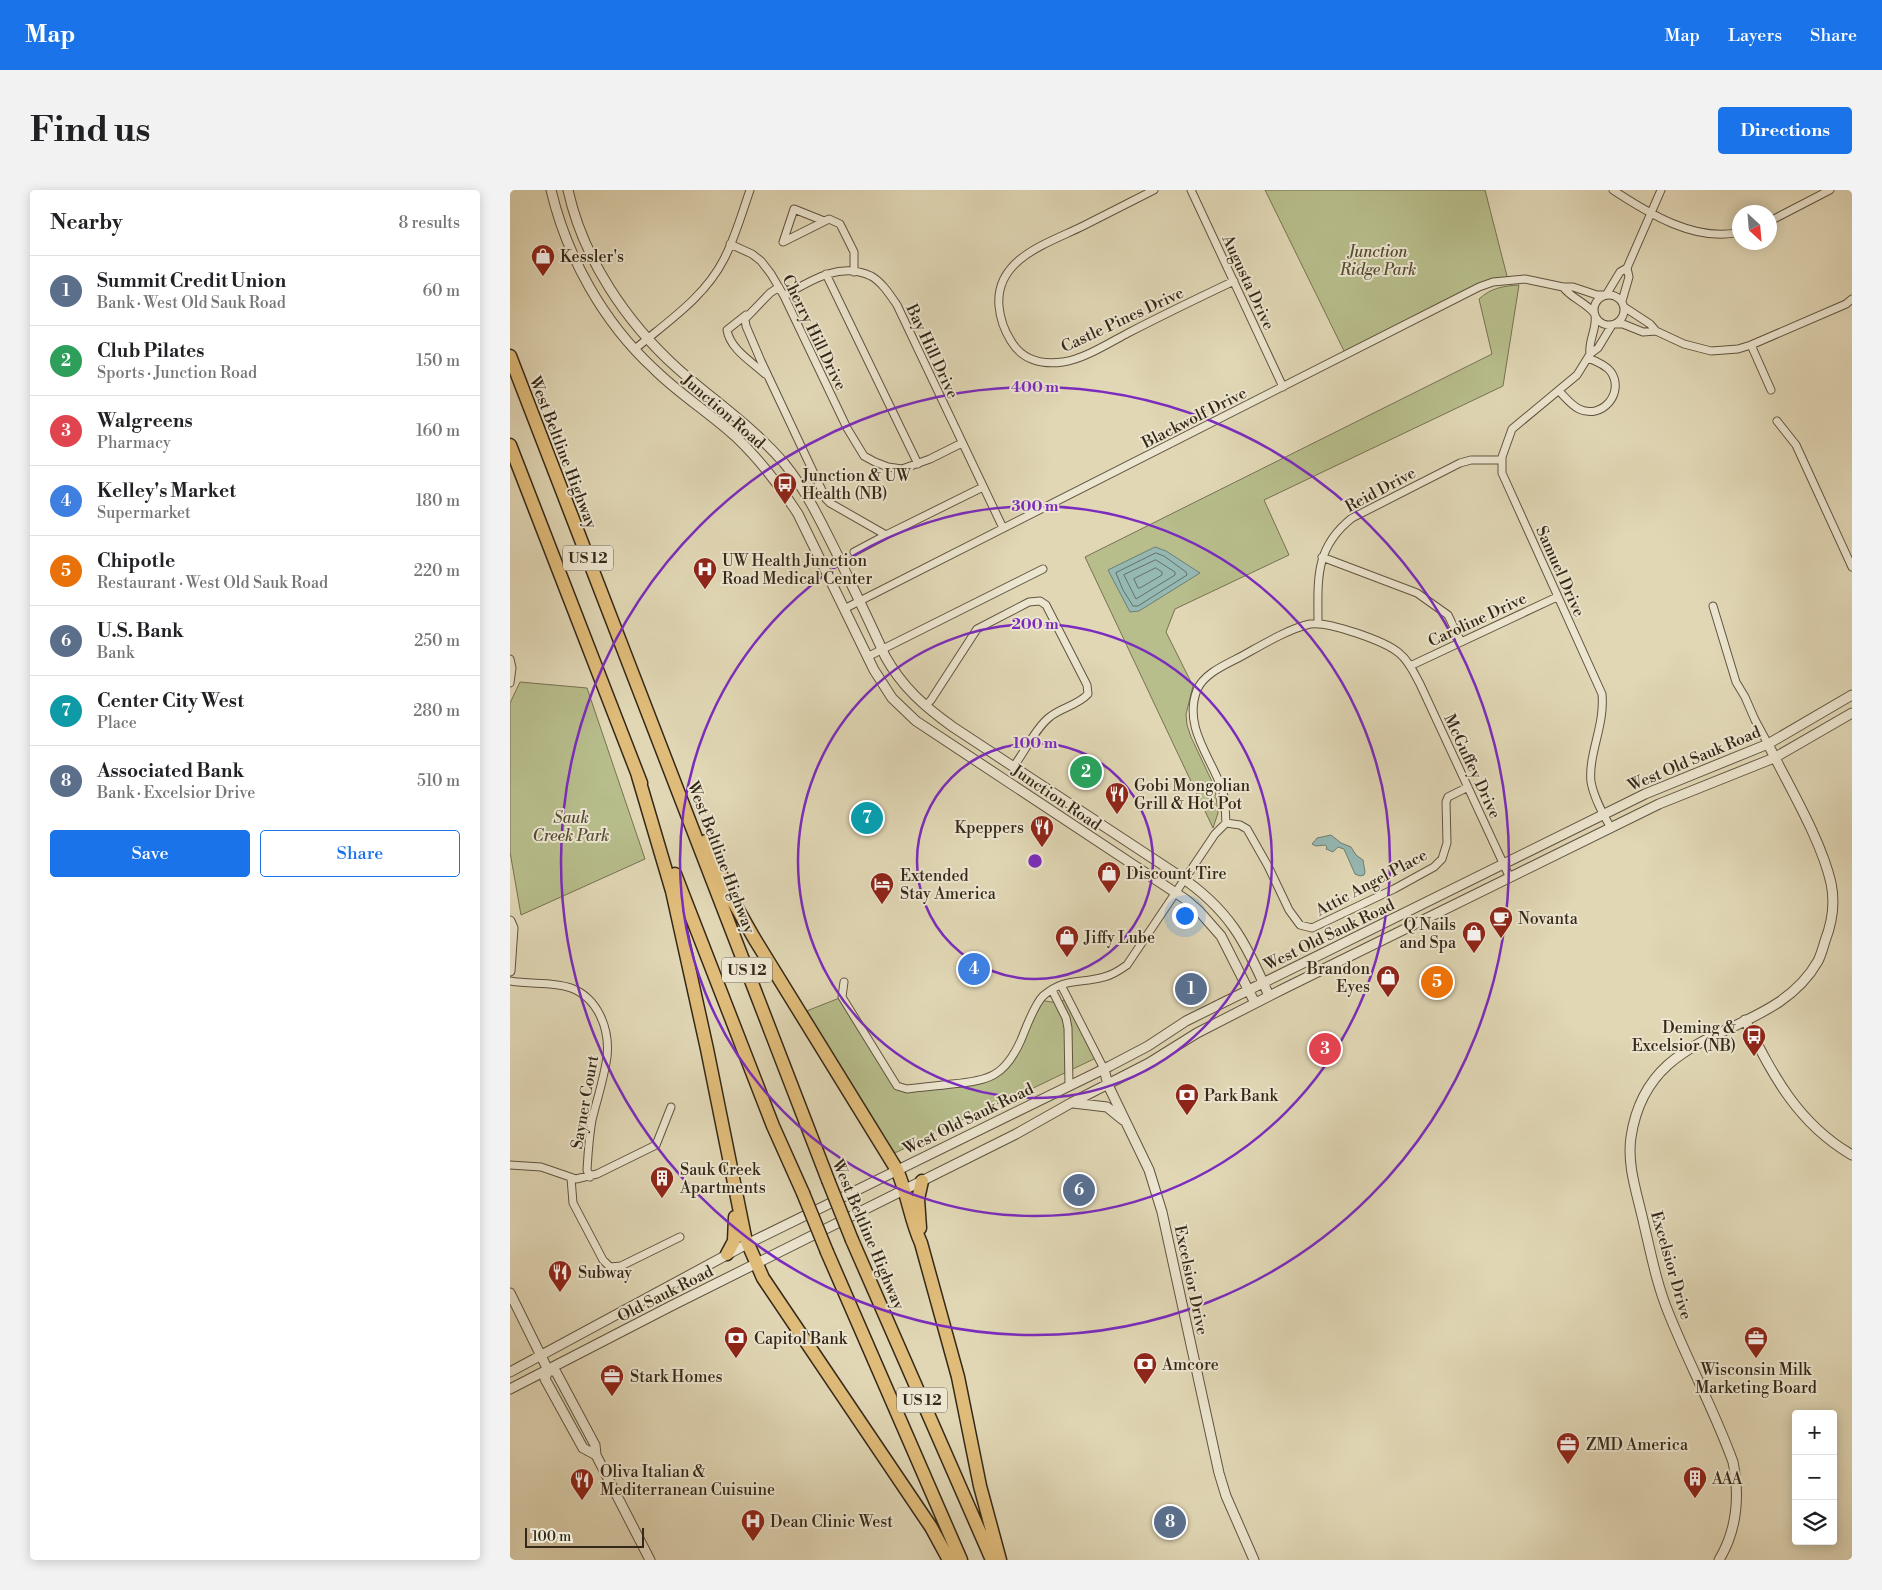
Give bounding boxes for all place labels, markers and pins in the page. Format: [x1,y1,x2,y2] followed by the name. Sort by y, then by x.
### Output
[530,243,556,277] shop icon: Kessler's
[560,247,624,267] place label: Kessler's
[801,466,911,504] place label: Junction & UW Health (NB)
[772,471,798,505] bus stop icon: Junction & UW Health (NB)
[722,551,872,589] place label: UW Health Junction Road Medical Center
[692,556,718,590] hospital icon: UW Health Junction Road Medical Center
[1070,753,1102,791] pin: 2
[1134,776,1251,814] place label: Gobi Mongolian Grill & Hot Pot
[1104,781,1130,815] restaurant icon: Gobi Mongolian Grill & Hot Pot
[851,799,883,837] pin: 7
[1029,814,1055,848] restaurant icon: Kpeppers
[955,818,1024,838] place label: Kpeppers
[1026,852,1044,870] centre of rings
[1096,860,1122,894] shop icon: Discount Tire
[1126,864,1227,884] place label: Discount Tire
[900,866,997,904] place label: Extended Stay America
[869,871,895,905] hotel icon: Extended Stay America
[1488,905,1514,939] cafe icon: Novanta
[1518,909,1579,929] place label: Novanta
[1399,915,1457,953] place label: Q Nails and Spa
[1461,920,1487,954] shop icon: Q Nails and Spa
[1054,924,1080,958] shop icon: Jiffy Lube
[1083,928,1155,948] place label: Jiffy Lube
[958,950,990,988] pin: 4
[1306,959,1370,997] place label: Brandon Eyes
[1421,963,1453,1001] pin: 5
[1375,964,1401,998] shop icon: Brandon Eyes
[1175,970,1207,1008] pin: 1
[1632,1018,1736,1056] place label: Deming & Excelsior (NB)
[1741,1023,1767,1057] bus stop icon: Deming & Excelsior (NB)
[1309,1030,1341,1068] pin: 3
[1174,1082,1200,1116] bank icon: Park Bank
[1204,1086,1279,1106] place label: Park Bank
[679,1160,766,1198] place label: Sauk Creek Apartments
[649,1165,675,1199] building icon: Sauk Creek Apartments
[1063,1171,1095,1209] pin: 6
[547,1259,573,1293] restaurant icon: Subway
[578,1263,632,1283] place label: Subway
[723,1325,749,1359] bank icon: Capitol Bank
[1743,1325,1769,1359] office icon: Wisconsin Milk Marketing Board
[754,1329,849,1349] place label: Capitol Bank
[1132,1351,1158,1385] bank icon: Amcore
[1161,1355,1219,1375] place label: Amcore
[1695,1360,1817,1398] place label: Wisconsin Milk Marketing Board
[599,1363,625,1397] office icon: Stark Homes
[630,1367,722,1387] place label: Stark Homes
[1555,1431,1581,1465] office icon: ZMD America
[1586,1435,1689,1455] place label: ZMD America
[600,1462,775,1500] place label: Oliva Italian & Mediterranean Cuisuine
[1682,1465,1708,1499] building icon: AAA
[569,1467,595,1501] restaurant icon: Oliva Italian & Mediterranean Cuisuine
[1711,1469,1743,1489] place label: AAA
[1154,1503,1186,1541] pin: 8
[740,1508,766,1542] hospital icon: Dean Clinic West
[770,1512,893,1532] place label: Dean Clinic West

